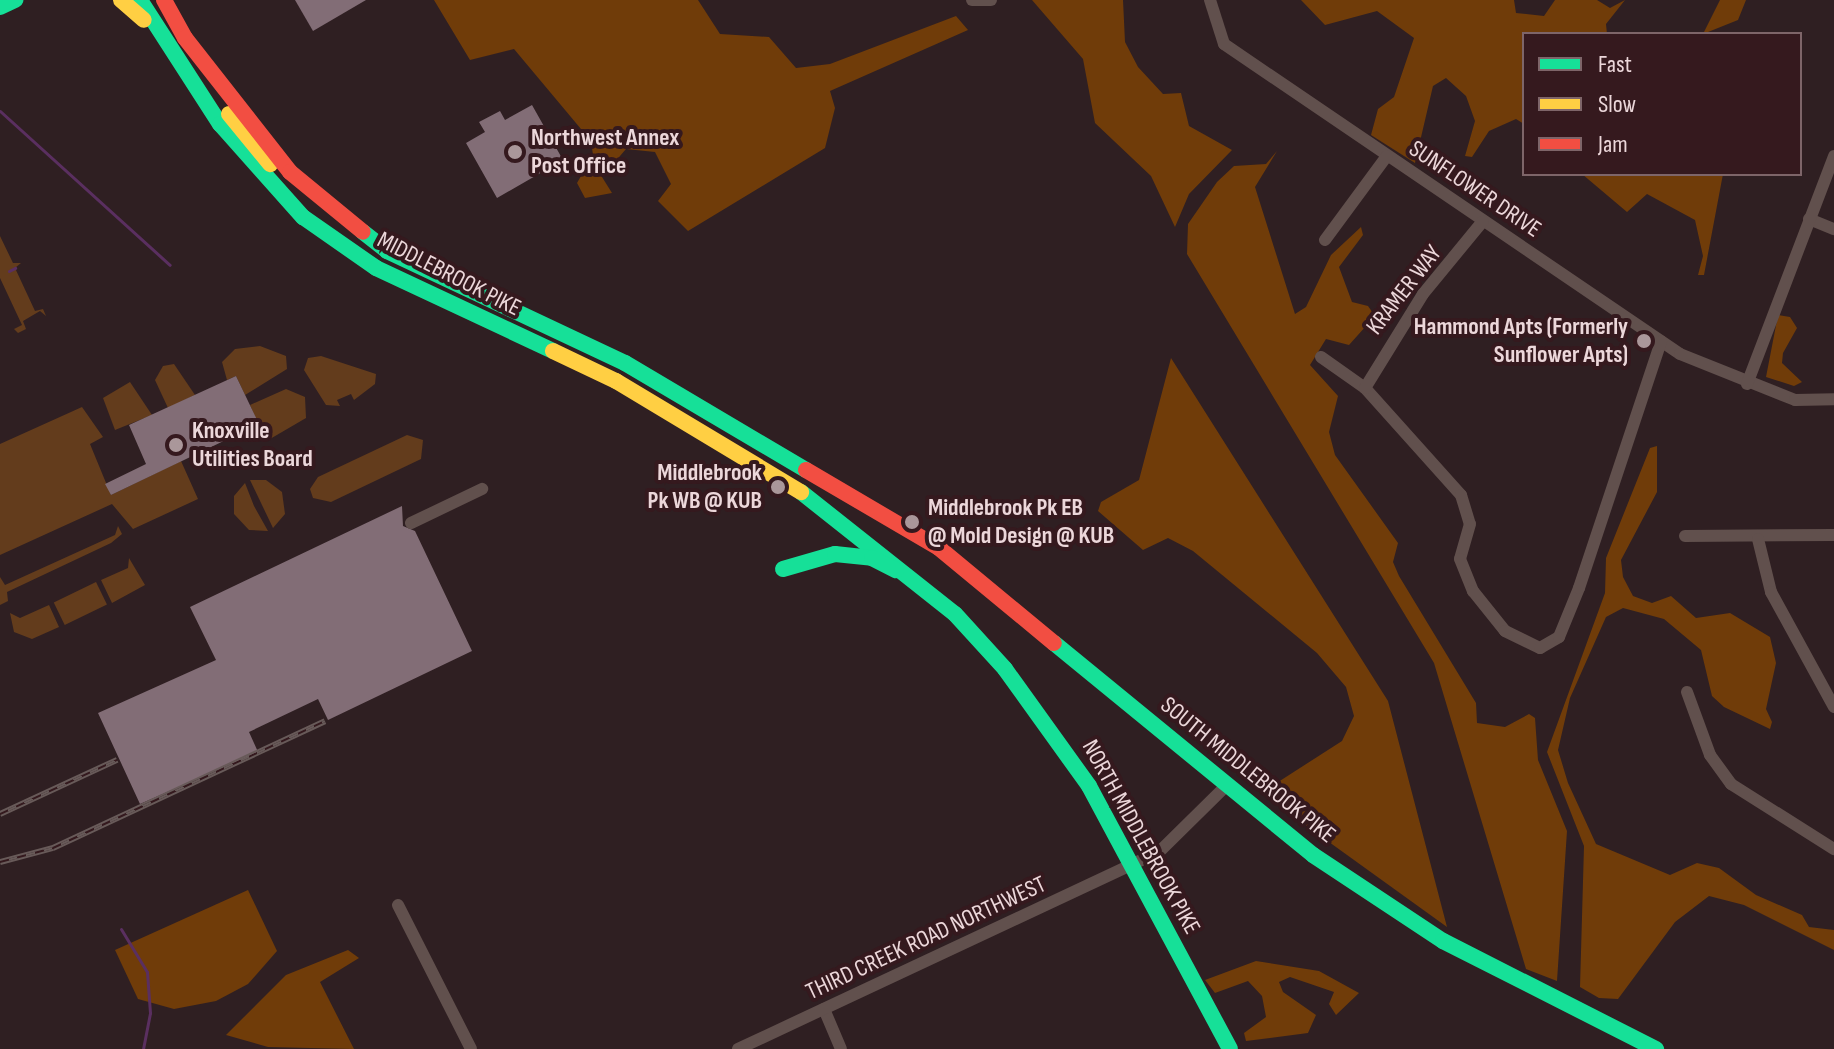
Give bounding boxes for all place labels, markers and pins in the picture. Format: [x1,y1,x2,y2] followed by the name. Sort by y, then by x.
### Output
[531,124,679,180] place label: Northwest Annex Post Office
[506,143,524,161] marker: Northwest Annex Post Office
[1414,313,1628,369] place label: Hammond Apts (Formerly Sunflower Apts)
[1635,332,1653,350] marker: Hammond Apts (Formerly Sunflower Apts)
[192,417,313,473] place label: Knoxville Utilities Board
[167,436,185,454] marker: Knoxville Utilities Board
[648,459,762,515] place label: Middlebrook Pk WB @ KUB
[769,478,787,496] marker: Middlebrook Pk WB @ KUB
[928,494,1114,550] place label: Middlebrook Pk EB @ Mold Design @ KUB
[903,513,921,531] marker: Middlebrook Pk EB @ Mold Design @ KUB

